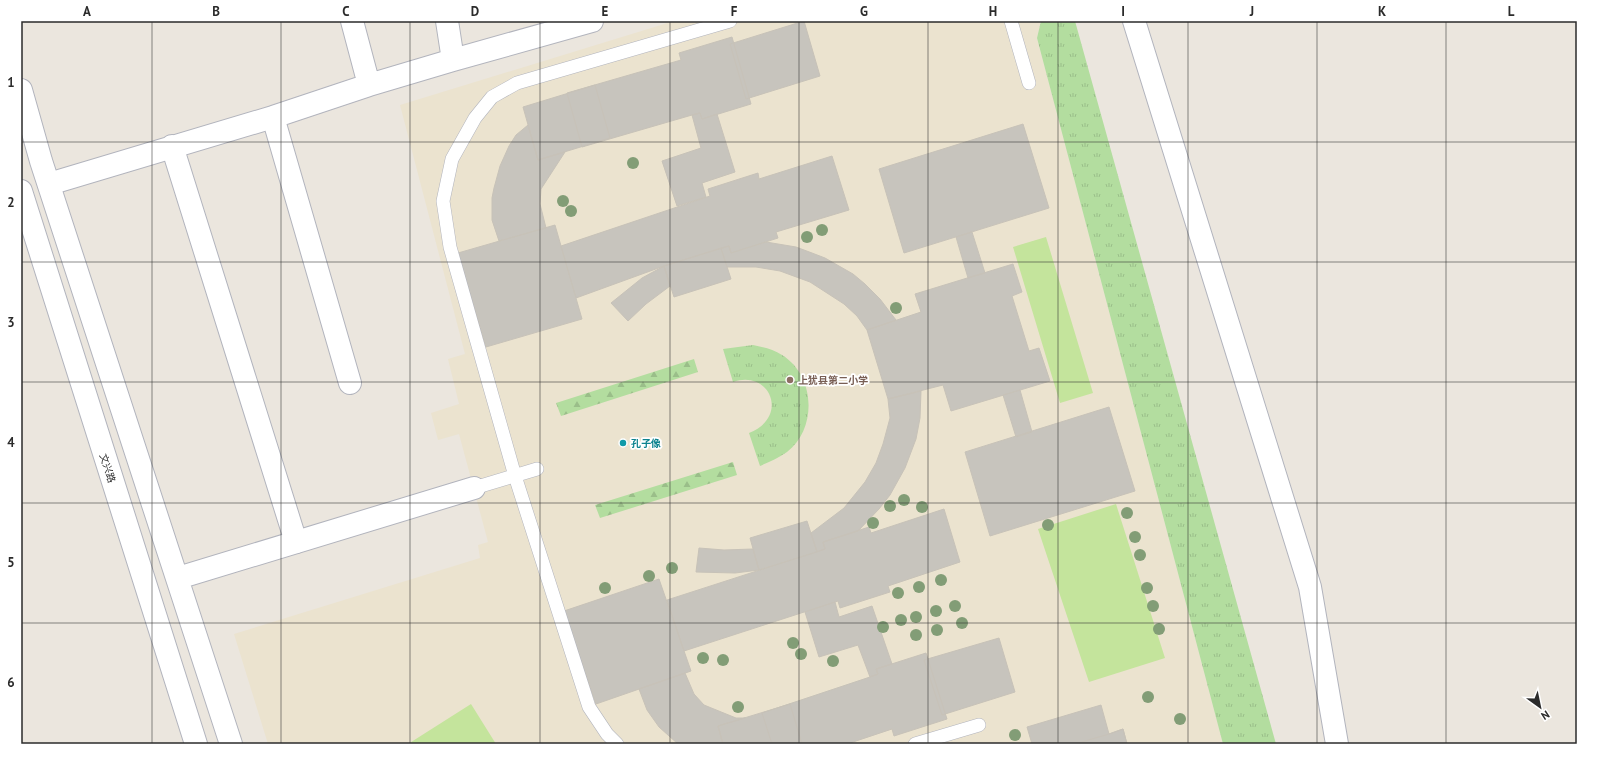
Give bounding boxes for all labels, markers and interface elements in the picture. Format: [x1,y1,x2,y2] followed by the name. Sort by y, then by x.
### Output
[83,3,91,20] text: A
[212,3,220,20] text: B
[342,3,350,20] text: C
[471,3,479,20] text: D
[602,3,609,20] text: E
[731,3,738,20] text: F
[860,3,868,20] text: G
[989,3,997,20] text: H
[1121,3,1125,20] text: I
[1249,3,1254,20] text: J
[1378,3,1386,20] text: K
[1508,3,1515,20] text: L
[7,74,15,91] text: 1
[7,194,15,211] text: 2
[7,314,15,331] text: 3
[798,374,868,387] place label: 上犹县第二小学
[785,375,795,385] marker: 上犹县第二小学
[7,434,15,451] text: 4
[631,437,661,450] place label: 孔子像
[618,438,628,448] marker: 孔子像
[97,452,118,484] street label: 文兴路
[7,554,15,571] text: 5
[7,674,15,691] text: 6
[1520,687,1560,727] north arrow
[1539,708,1552,723] text: N

